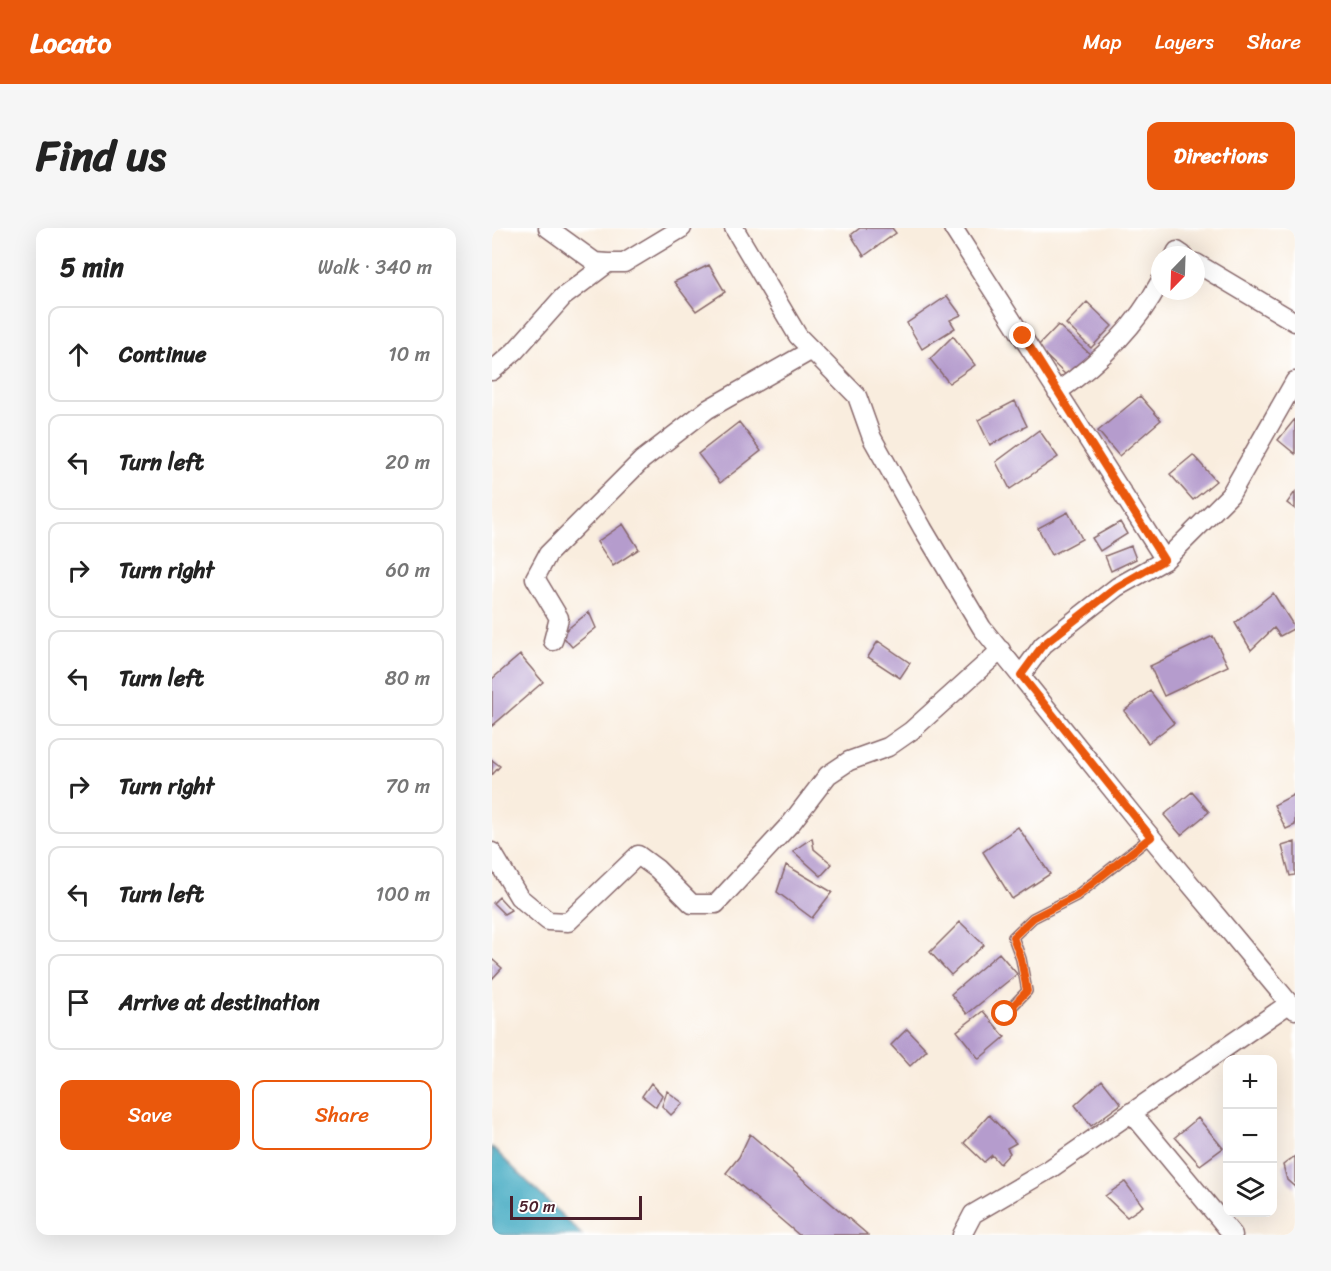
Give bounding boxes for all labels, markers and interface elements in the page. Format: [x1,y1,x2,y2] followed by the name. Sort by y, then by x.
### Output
[30,18,111,67] text: Locato
[1083,23,1122,61] text: Map
[1155,23,1214,61] text: Layers
[1247,23,1301,61] text: Share
[36,119,166,193] text: Find us
[1147,122,1295,190] button: Directions
[60,244,124,290] text: 5 min
[1151,246,1205,300] north arrow
[318,250,432,285] text: Walk · 340 m
[1009,322,1035,348] route end
[119,335,207,374] text: Continue
[388,337,430,372] text: 10 m
[62,338,95,371] icon: ahead
[119,443,204,482] text: Turn left
[385,445,430,480] text: 20 m
[62,446,95,479] icon: left
[119,551,214,590] text: Turn right
[385,553,430,588] text: 60 m
[62,554,95,587] icon: right
[119,659,204,698] text: Turn left
[385,661,430,696] text: 80 m
[62,662,95,695] icon: left
[119,767,214,806] text: Turn right
[385,769,430,804] text: 70 m
[62,770,95,803] icon: right
[119,875,204,914] text: Turn left
[376,877,430,912] text: 100 m
[62,878,95,911] icon: left
[119,983,320,1022] text: Arrive at destination
[62,986,95,1019] icon: arrive
[991,1000,1017,1026] route start
[1223,1055,1277,1217] map controls
[1223,1055,1277,1109] button: +
[60,1080,240,1150] button: Save
[252,1080,432,1150] button: Share
[1223,1109,1277,1163] button: −
[1223,1163,1277,1217] button: layers
[519,1192,555,1221] text: 50 m
[510,1193,642,1220] scale bar

